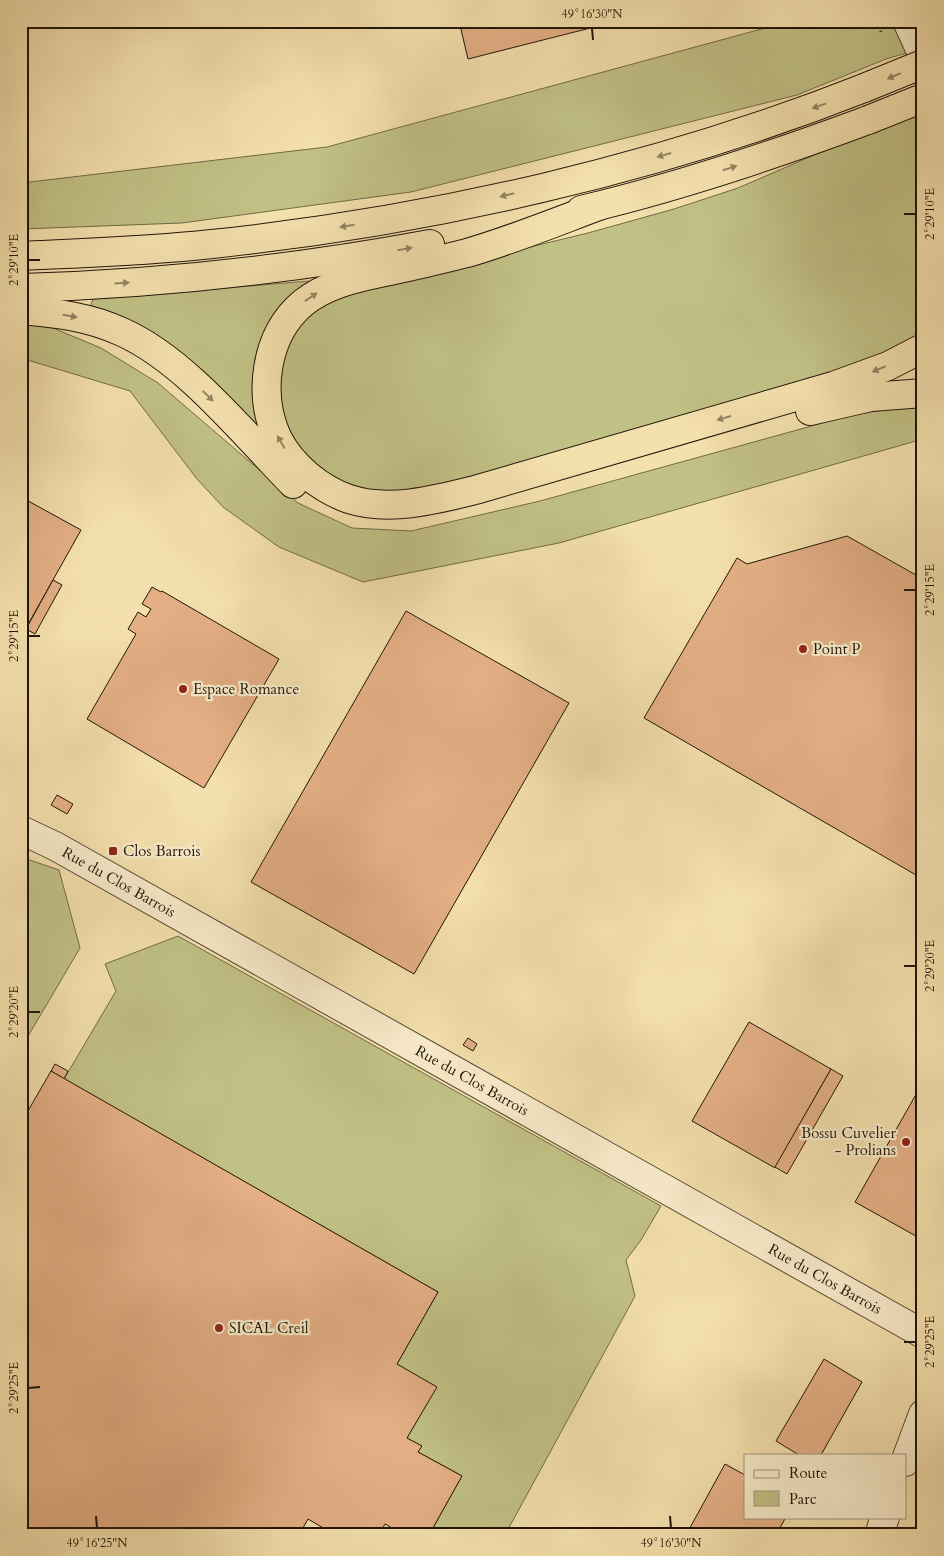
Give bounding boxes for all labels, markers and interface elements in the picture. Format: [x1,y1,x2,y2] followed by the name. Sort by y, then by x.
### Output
[562,6,623,22] text: 49°16'30"N
[886,72,901,80] one-way arrow
[811,102,826,110] one-way arrow
[657,152,672,160] one-way arrow
[723,164,738,172] one-way arrow
[922,188,938,240] text: 2°29'10"E
[499,191,514,199] one-way arrow
[339,222,355,230] one-way arrow
[6,234,22,286] text: 2°29'10"E
[398,244,414,252] one-way arrow
[115,278,131,286] one-way arrow
[305,293,318,302] one-way arrow
[62,312,78,320] one-way arrow
[872,366,886,374] one-way arrow
[201,390,213,402] one-way arrow
[717,414,732,422] one-way arrow
[277,435,285,450] one-way arrow
[922,564,938,616] text: 2°29'15"E
[6,610,22,662] text: 2°29'15"E
[813,639,860,659] place label: Point P
[797,643,809,655] marker: Point P
[193,679,299,699] place label: Espace Romance
[177,683,189,695] marker: Espace Romance
[123,841,200,861] place label: Clos Barrois
[59,842,179,922] street label: Rue du Clos Barrois
[107,845,119,857] marker: Clos Barrois
[922,940,938,992] text: 2°29'20"E
[6,986,22,1038] text: 2°29'20"E
[412,1041,532,1120] street label: Rue du Clos Barrois
[801,1123,897,1160] place label: Bossu Cuvelier - Prolians
[900,1136,912,1148] marker: Bossu Cuvelier - Prolians
[765,1239,885,1319] street label: Rue du Clos Barrois
[922,1316,938,1368] text: 2°29'25"E
[229,1318,309,1338] place label: SICAL Creil
[213,1322,225,1334] marker: SICAL Creil
[6,1362,22,1414] text: 2°29'25"E
[744,1454,906,1518] legend
[789,1463,827,1483] text: Route
[789,1489,817,1509] text: Parc
[67,1535,128,1551] text: 49°16'25"N
[641,1535,702,1551] text: 49°16'30"N

